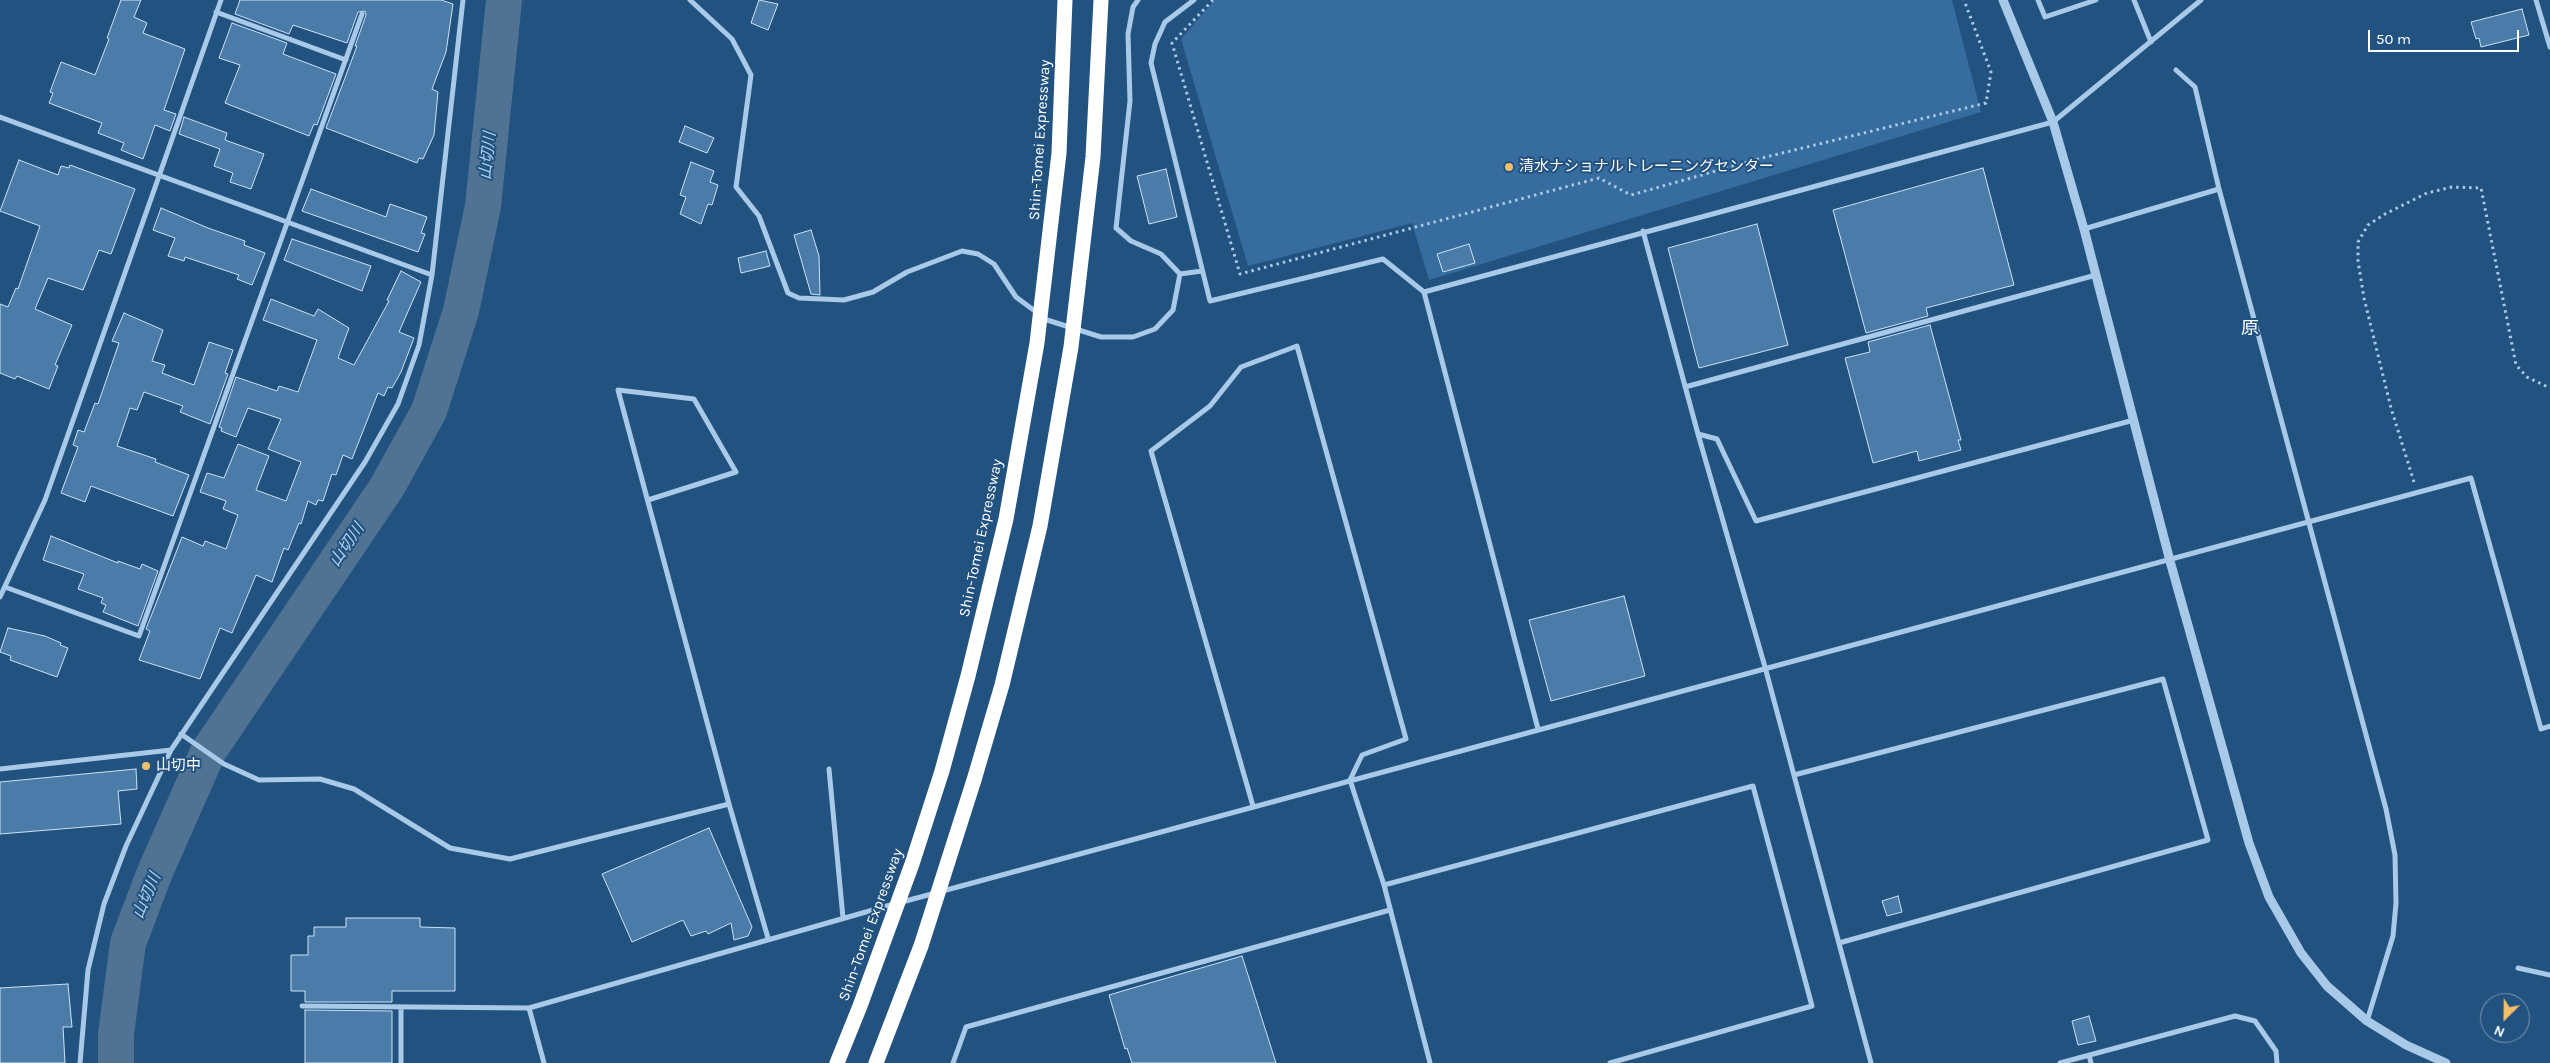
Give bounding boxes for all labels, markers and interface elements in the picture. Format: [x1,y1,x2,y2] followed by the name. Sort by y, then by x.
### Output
[2370,20,2521,52] scale bar
[2376,30,2411,48] text: 50 m
[1025,59,1055,221] street label: Shin-Tomei Expressway
[476,131,500,181] water label: 山切川
[1519,158,1774,176] place label: 清水ナショナルトレーニングセンター
[1503,161,1515,173] marker: 清水ナショナルトレーニングセンター
[2241,318,2259,340] district label: 原
[955,457,1007,619] street label: Shin-Tomei Expressway
[326,520,368,570] water label: 山切川
[156,757,201,775] place label: 山切中
[140,760,152,772] marker: 山切中
[835,846,907,1004] street label: Shin-Tomei Expressway
[129,870,165,922] water label: 山切川
[2480,993,2530,1043] north arrow
[2491,1022,2507,1041] text: N

